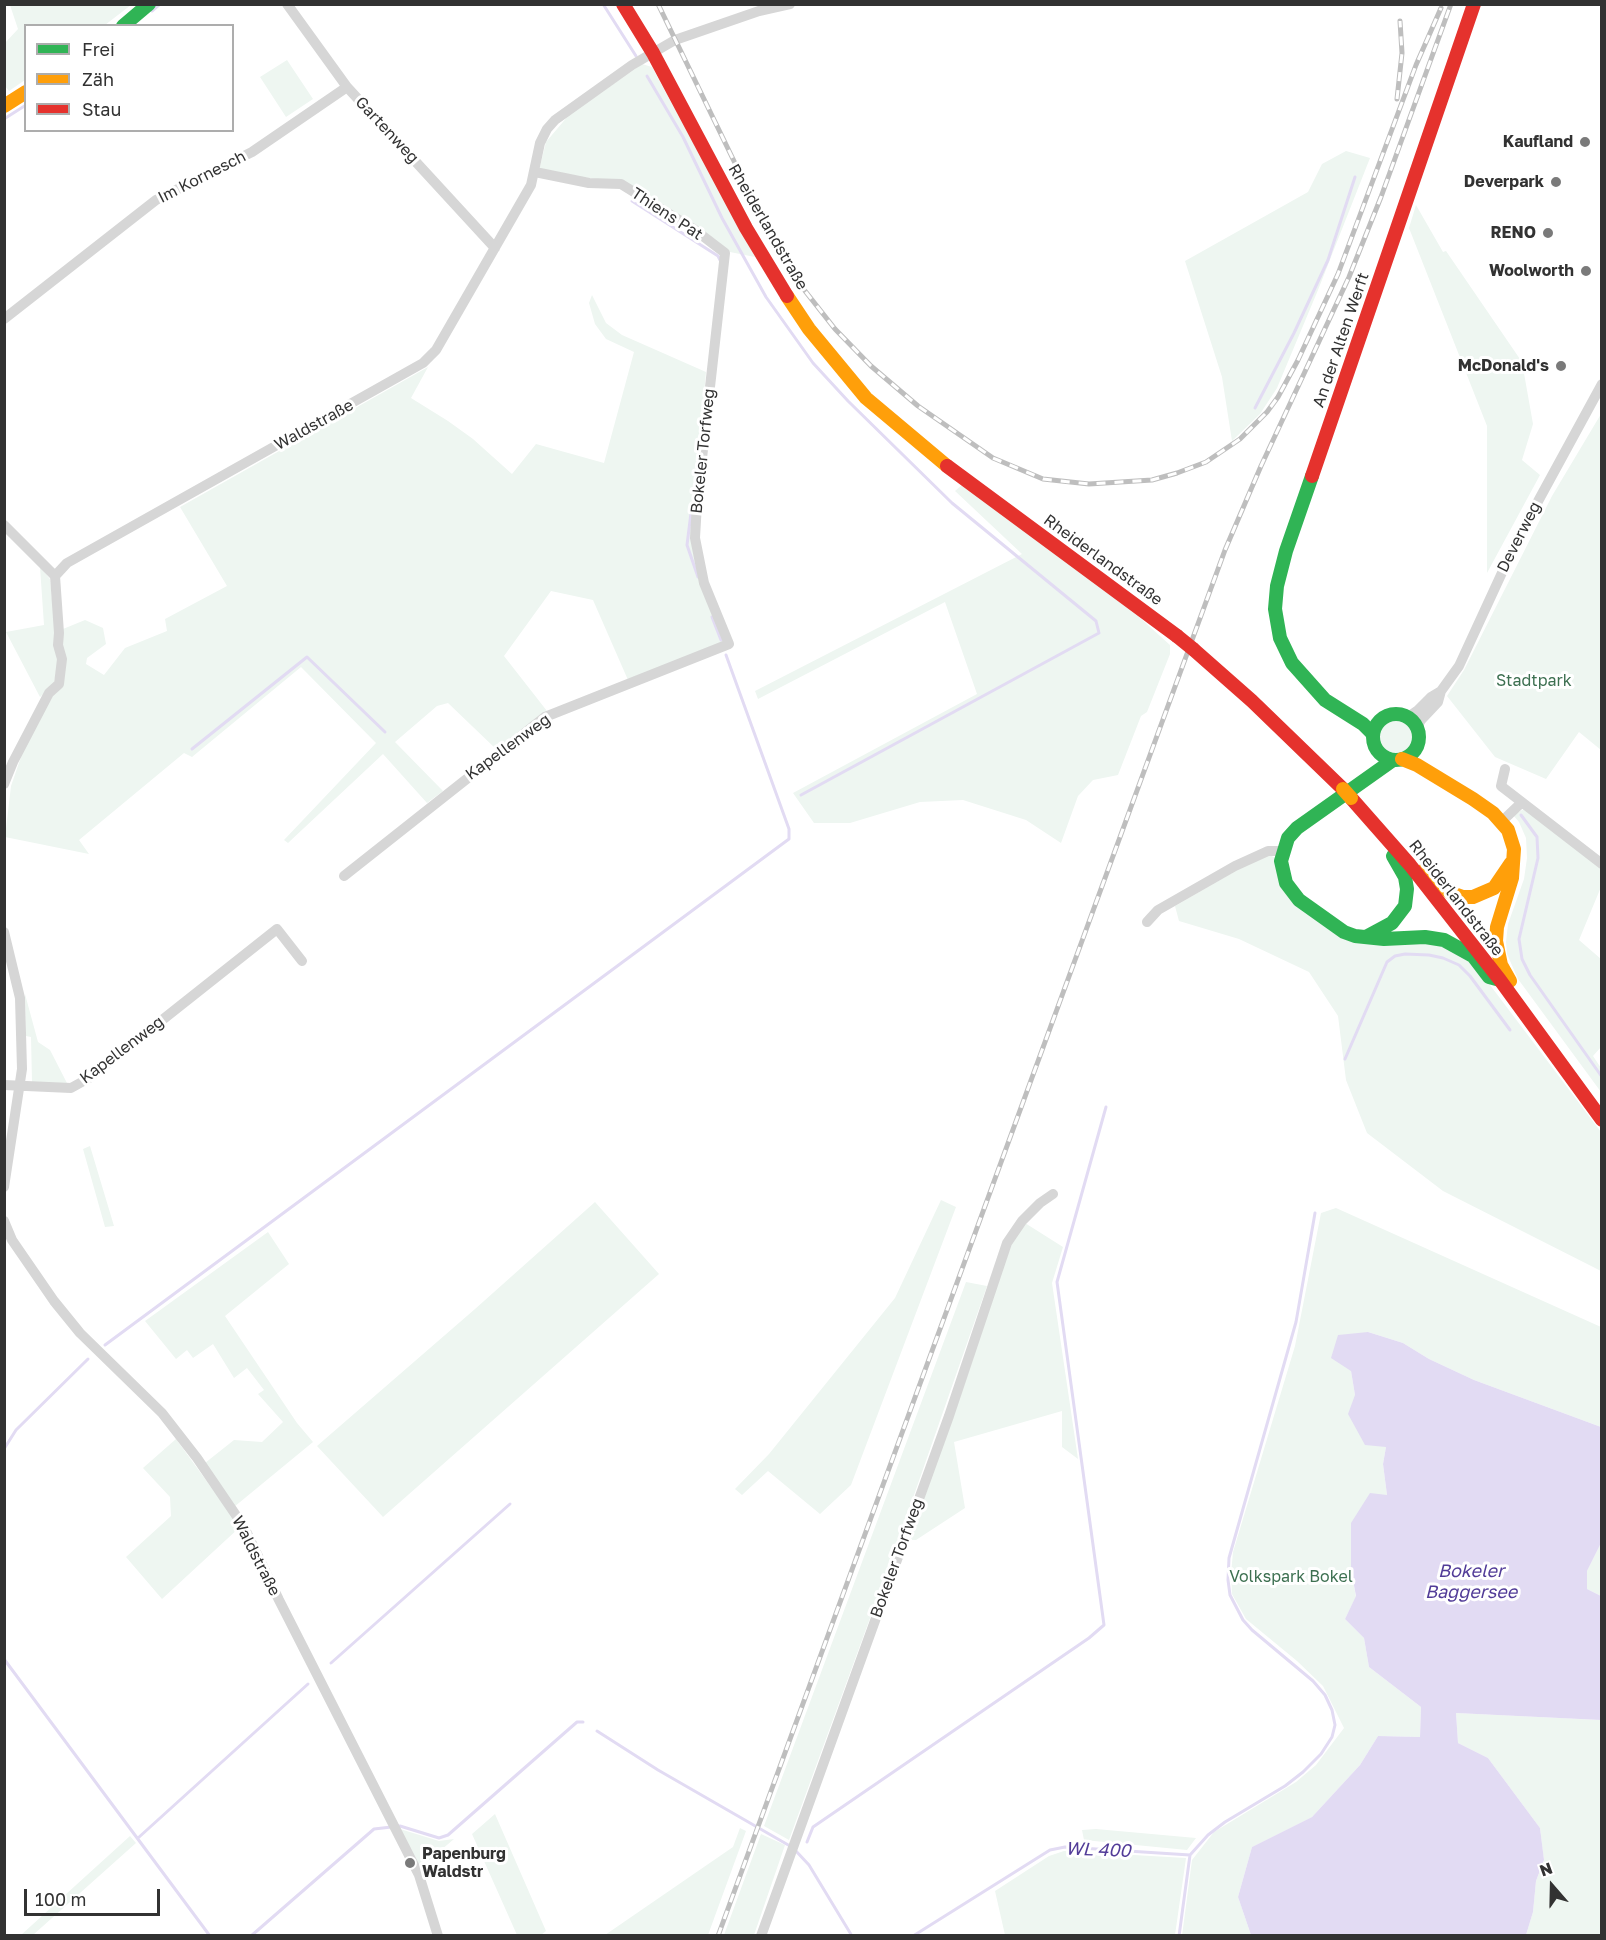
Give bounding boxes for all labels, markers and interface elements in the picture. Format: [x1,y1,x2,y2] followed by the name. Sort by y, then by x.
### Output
[24,24,234,132] legend
[82,38,115,60] text: Frei
[82,68,114,90] text: Zäh
[351,93,423,167] street label: Gartenweg
[82,98,121,120] text: Stau
[1503,132,1573,152] place label: Kaufland
[1578,135,1592,149] marker: Kaufland
[155,147,249,207] street label: Im Kornesch
[724,161,812,293] street label: Rheiderlandstraße
[1464,172,1544,192] place label: Deverpark
[1549,175,1563,189] marker: Deverpark
[628,184,706,244] street label: Thiens Pat
[1490,223,1536,243] place label: RENO
[1541,226,1555,240] marker: RENO
[1489,261,1574,281] place label: Woolworth
[1579,264,1593,278] marker: Woolworth
[1309,270,1373,410] street label: An der Alten Werft
[1458,356,1549,376] place label: McDonald's
[1554,359,1568,373] marker: McDonald's
[687,388,719,514] street label: Bokeler Torfweg
[271,395,357,455] street label: Waldstraße
[1493,499,1545,575] street label: Deverweg
[1040,510,1166,610] street label: Rheiderlandstraße
[1496,671,1572,691] park label: Stadtpark
[462,710,554,784] street label: Kapellenweg
[1405,836,1507,960] street label: Rheiderlandstraße
[76,1012,168,1088] street label: Kapellenweg
[867,1496,927,1620] street label: Bokeler Torfweg
[228,1513,284,1599] street label: Waldstraße
[1425,1560,1517,1602] water label: Bokeler Baggersee
[1229,1567,1353,1587] park label: Volkspark Bokel
[1065,1838,1131,1862] water label: WL 400
[422,1844,506,1882] place label: Papenburg Waldstr
[403,1856,417,1870] marker: Papenburg Waldstr
[1522,1856,1582,1916] north arrow
[1537,1858,1555,1881] text: N
[27,1877,164,1915] scale bar
[35,1888,86,1910] text: 100 m

